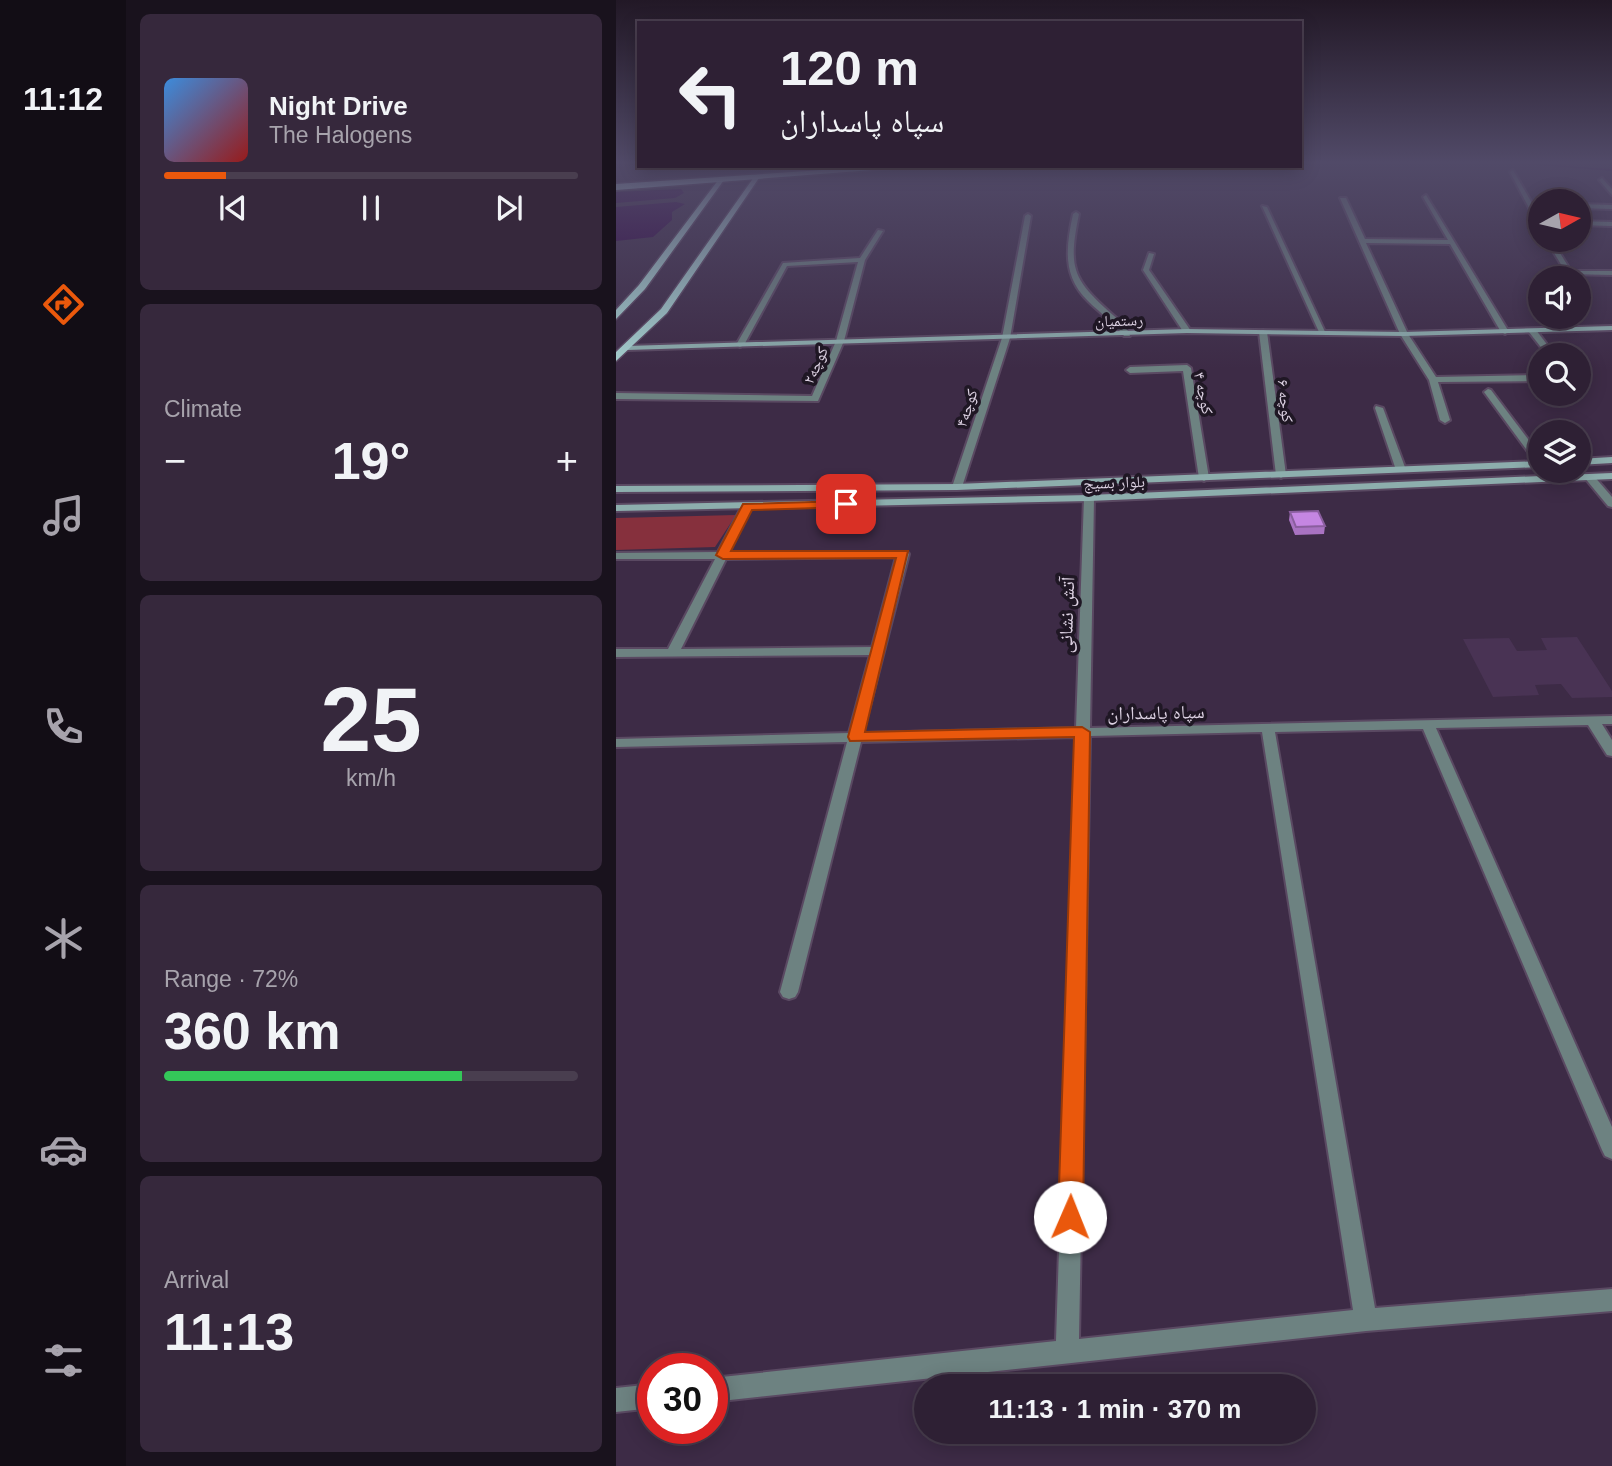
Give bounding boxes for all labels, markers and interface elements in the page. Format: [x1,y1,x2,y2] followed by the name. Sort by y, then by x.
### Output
[780,41,919,95] text: 120 m
[665,49,756,140] icon: left
[23,81,103,117] text: 11:12
[269,91,408,121] text: Night Drive
[780,103,944,139] text: سپاه پاسداران
[269,122,412,148] text: The Halogens
[214,189,252,227] icon: previous
[352,189,390,227] icon: pause
[490,189,528,227] icon: next
[1528,189,1591,252] north arrow
[1528,189,1591,483] map controls
[1528,266,1591,329] button: sound
[39,280,88,329] icon: directions
[1095,311,1144,332] street label: رستمیان
[1528,343,1591,406] button: search
[800,344,832,387] street label: کوچه۲
[1190,370,1216,417] street label: کوچه ۴
[1273,379,1297,424] street label: کوچه ۶
[952,387,982,430] street label: کوچه۴
[164,396,242,422] text: Climate
[1528,420,1591,483] button: layers
[332,432,410,490] text: 19°
[164,440,186,482] text: −
[556,440,578,482] text: +
[1083,473,1145,494] street label: بلوار بسیج
[816,474,876,534] pin
[827,485,865,523] icon: arrive
[39,491,88,540] icon: music
[1055,575,1079,654] street label: آتش نشانی
[320,669,422,770] text: 25
[1107,701,1205,725] street label: سپاه پاسداران
[39,702,88,751] icon: phone
[346,765,396,791] text: km/h
[39,914,88,963] icon: climate
[164,966,298,992] text: Range · 72%
[164,1002,340,1060] text: 360 km
[39,1125,88,1174] icon: car
[1033,1180,1107,1254] position arrow
[164,1267,229,1293] text: Arrival
[164,1303,294,1361] text: 11:13
[39,1336,88,1385] icon: filters
[637,1353,728,1444] speed limit sign: 30
[989,1394,1241,1424] text: 11:13 · 1 min · 370 m

